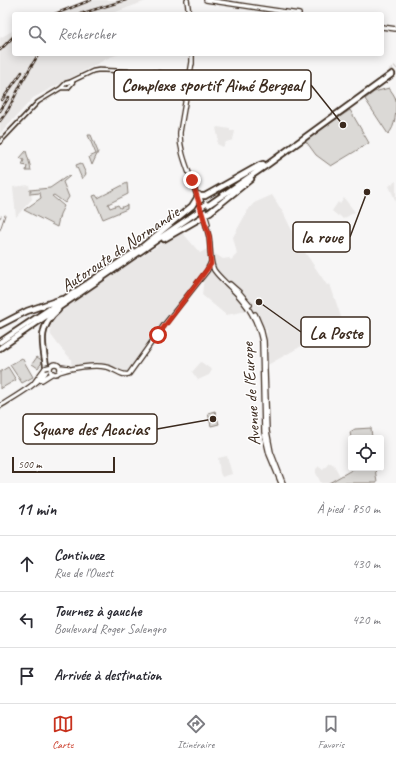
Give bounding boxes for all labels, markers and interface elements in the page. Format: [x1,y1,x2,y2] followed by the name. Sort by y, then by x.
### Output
[12,12,384,56] search box
[26,23,48,45] icon: search
[58,25,116,44] text: Rechercher
[114,70,311,100] callout: Complexe sportif Aimé Bergeal
[121,74,307,96] text: Complexe sportif Aimé Bergeal
[183,171,201,189] route end
[57,201,184,296] street label: Autoroute de Normandie
[293,222,350,252] callout: la roue
[301,226,345,248] text: la roue
[301,317,370,347] callout: La Poste
[310,322,364,344] text: La Poste
[149,326,167,344] route start
[237,340,265,446] street label: Avenue de l'Europe
[23,414,157,444] callout: Square des Acacias
[31,418,151,440] text: Square des Acacias
[348,435,384,471] map controls
[348,435,384,471] button: locate
[12,455,115,474] scale bar
[18,457,42,471] text: 500 m
[16,499,56,520] text: 11 min
[317,501,380,517] text: À pied · 850 m
[54,546,104,565] text: Continuez
[16,553,38,575] icon: ahead
[352,556,380,572] text: 430 m
[54,565,113,581] text: Rue de l'Ouest
[54,602,141,621] text: Tournez à gauche
[16,609,38,631] icon: left
[352,612,380,628] text: 420 m
[54,621,166,637] text: Boulevard Roger Salengro
[16,665,38,687] icon: arrive
[54,666,162,685] text: Arrivée à destination
[52,713,74,751] tab: Carte
[177,713,214,751] tab: Itinéraire
[318,713,344,751] tab: Favoris

